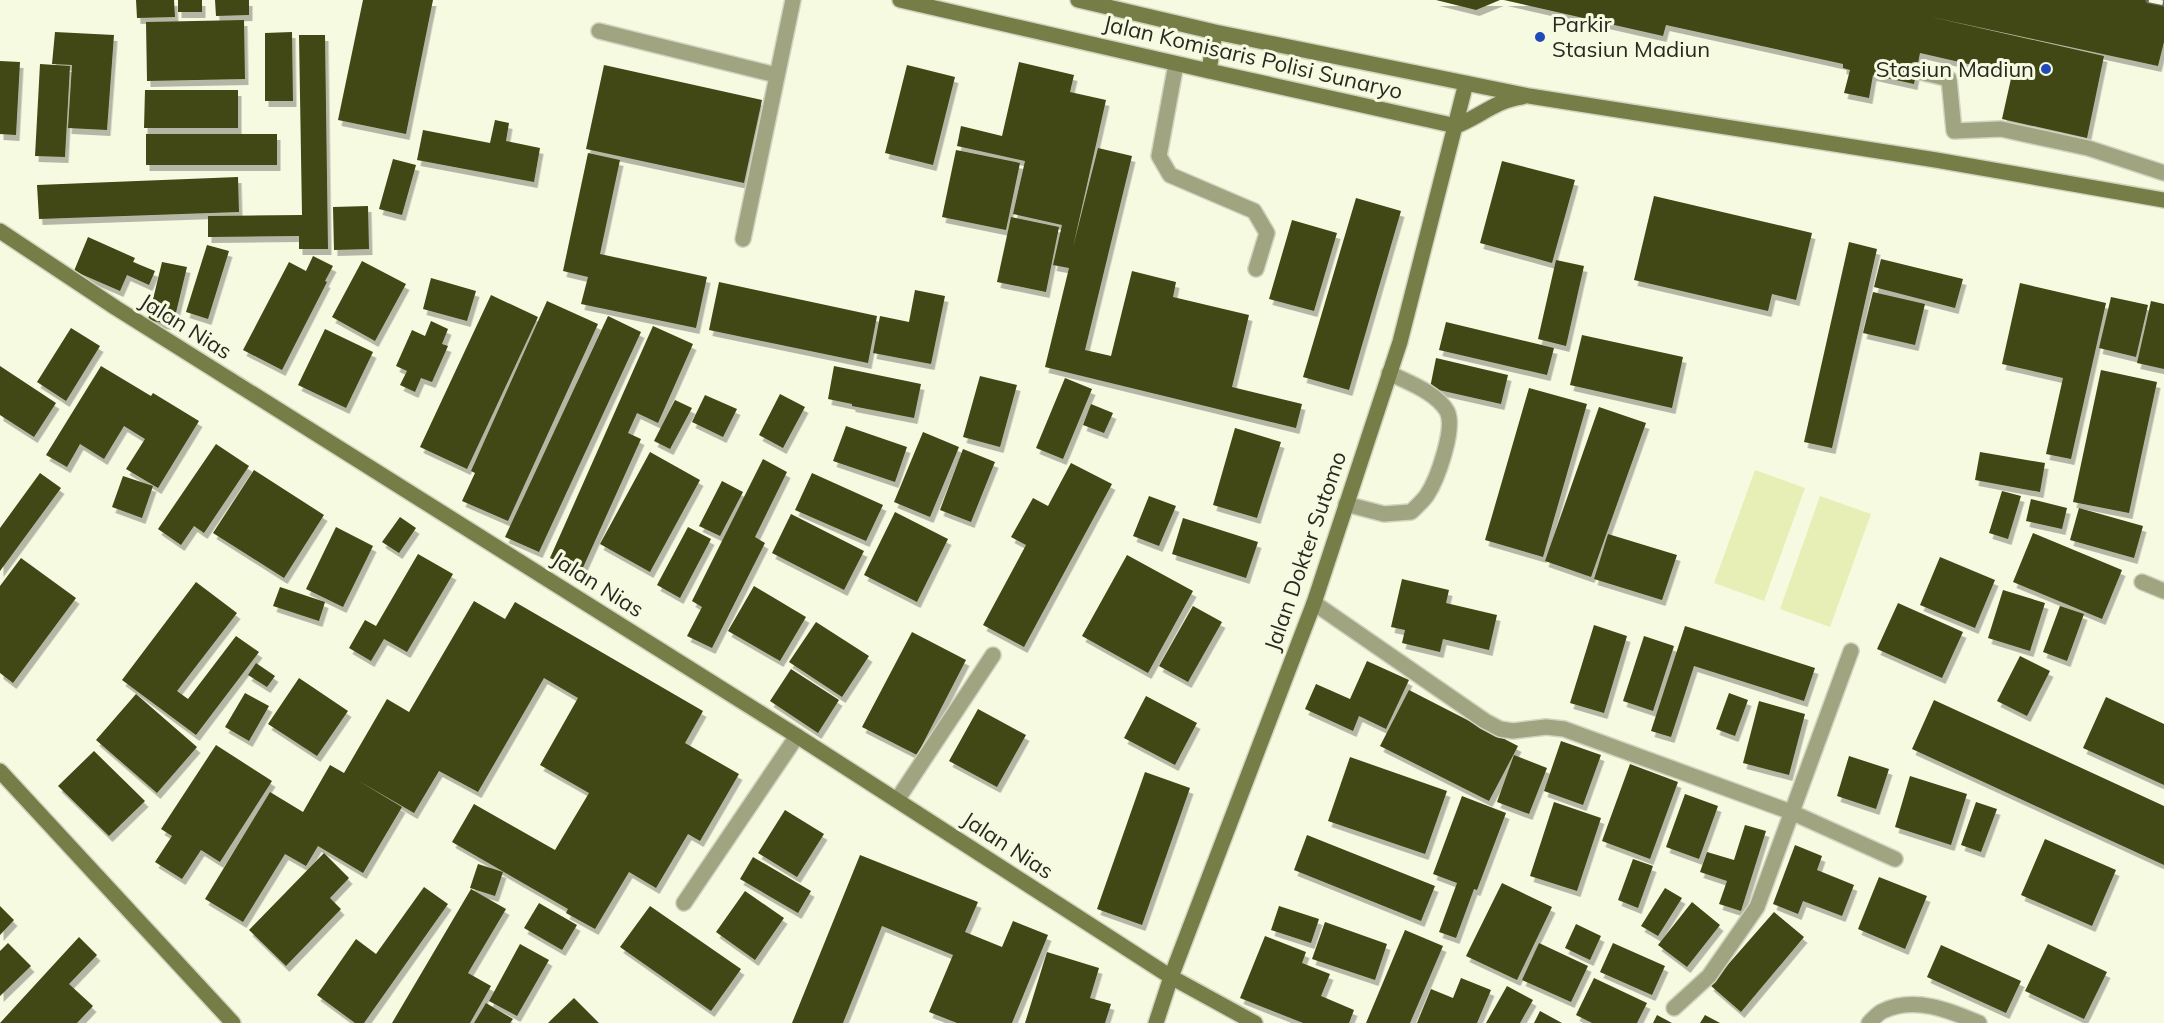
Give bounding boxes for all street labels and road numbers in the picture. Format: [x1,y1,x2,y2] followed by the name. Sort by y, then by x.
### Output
[1101,9,1405,105] street label: Jalan Komisaris Polisi Sunaryo
[135,287,237,365] street label: Jalan Nias
[1258,448,1352,654] street label: Jalan Dokter Sutomo
[547,545,649,623] street label: Jalan Nias
[957,805,1059,885] street label: Jalan Nias

